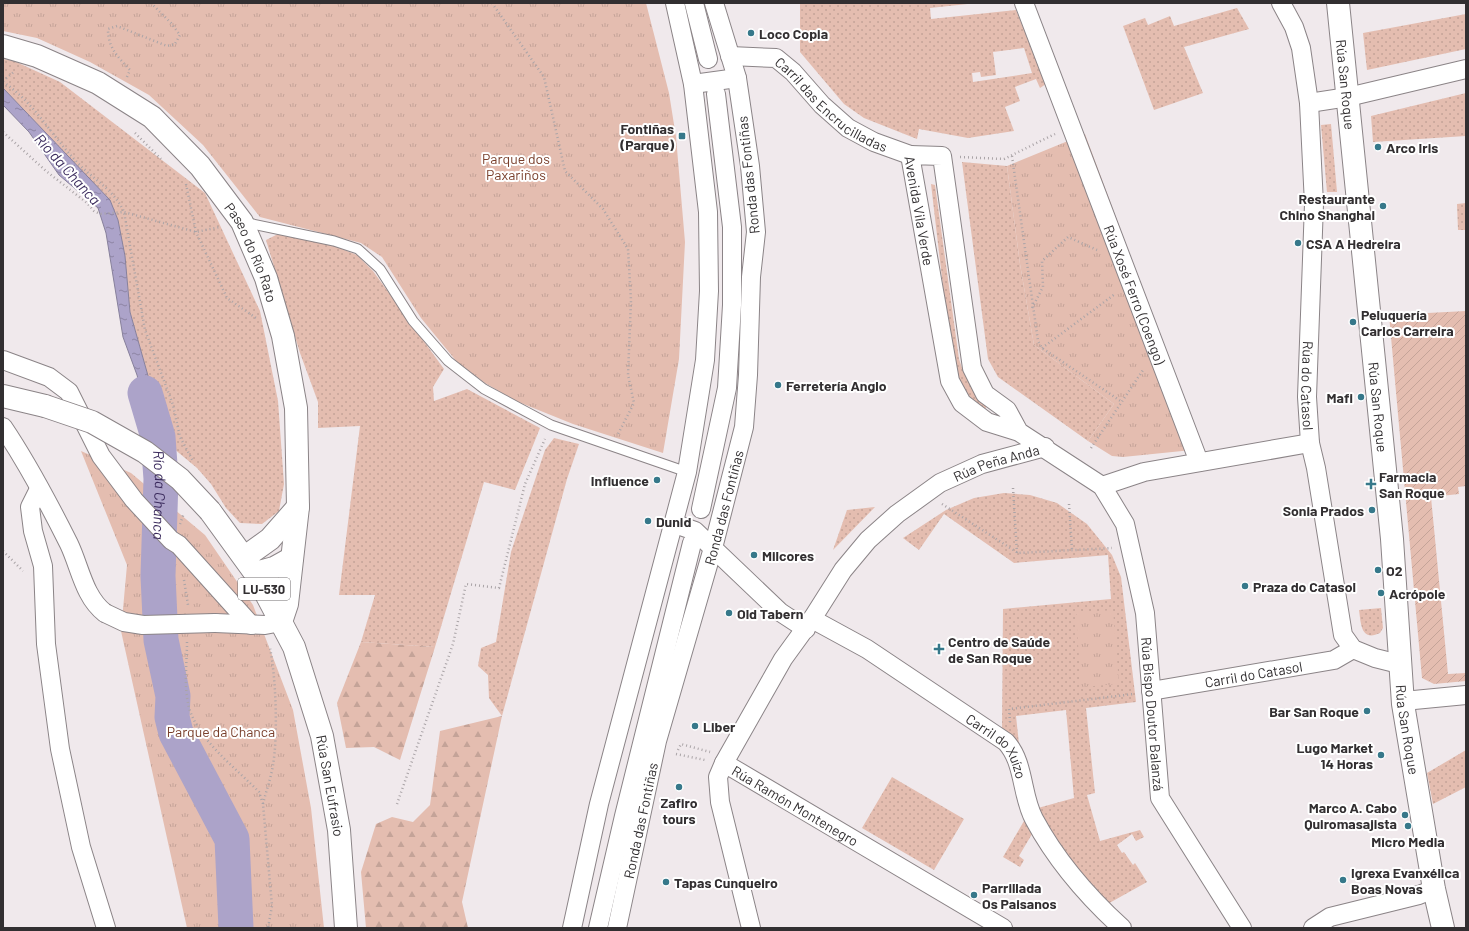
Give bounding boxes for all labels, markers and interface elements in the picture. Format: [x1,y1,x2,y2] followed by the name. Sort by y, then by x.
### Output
[759,25,828,42] place label: Loco Copia
[746,28,756,38] marker: Loco Copia
[1333,39,1359,131] street label: Rúa San Roque
[772,53,890,155] street label: Carril das Encrucilladas
[733,115,763,235] street label: Ronda das Fontiñas
[619,120,674,153] place label: Fontiñas (Parque)
[31,130,105,208] water label: Río da Chanca
[677,131,687,141] marker: Fontiñas (Parque)
[1386,139,1438,156] place label: Arco Iris
[1373,142,1383,152] marker: Arco Iris
[482,150,550,183] park label: Parque dos Paxariños
[902,155,938,267] street label: Avenida Vila Verde
[1280,190,1375,223] place label: Restaurante Chino Shanghai
[222,199,281,304] street label: Paseo do Río Rato
[1378,201,1388,211] marker: Restaurante Chino Shanghai
[1101,222,1170,367] street label: Rúa Xosé Ferro (Coengo)
[1306,235,1401,252] place label: CSA A Hedreira
[1293,238,1303,248] marker: CSA A Hedreira
[1361,306,1454,339] place label: Peluquería Carlos Carreira
[1348,317,1358,327] marker: Peluquería Carlos Carreira
[1298,341,1318,431] street label: Rúa do Catasol
[1366,361,1392,453] street label: Rúa San Roque
[786,377,887,394] place label: Ferretería Anglo
[773,380,783,390] marker: Ferretería Anglo
[1327,389,1353,406] place label: Mafi
[1356,392,1366,402] marker: Mafi
[950,440,1041,485] street label: Rúa Peña Anda
[700,448,746,567] street label: Ronda das Fontiñas
[150,450,170,540] water label: Río da Chanca
[1379,468,1445,501] place label: Farmacia San Roque
[591,472,649,489] place label: Influence
[652,475,662,485] marker: Influence
[1366,479,1376,489] marker: Farmacia San Roque
[1283,502,1364,519] place label: Sonia Prados
[1367,505,1377,515] marker: Sonia Prados
[656,513,691,530] place label: Dunid
[643,516,653,526] marker: Dunid
[762,547,814,564] place label: Milcores
[749,550,759,560] marker: Milcores
[1386,562,1403,579] place label: O2
[1373,565,1383,575] marker: O2
[238,578,290,600] road number: LU-530
[1253,578,1356,595] place label: Praza do Catasol
[1240,581,1250,591] marker: Praza do Catasol
[1389,585,1446,602] place label: Acrópole
[1376,588,1386,598] marker: Acrópole
[737,605,803,622] place label: Old Tabern
[724,608,734,618] marker: Old Tabern
[948,633,1050,666] place label: Centro de Saúde de San Roque
[1138,636,1168,792] street label: Rúa Bispo Doutor Balanzá
[933,643,945,655] marker: Centro de Saúde de San Roque
[1203,657,1304,690] street label: Carril do Catasol
[1393,684,1423,776] street label: Rúa San Roque
[1269,703,1359,720] place label: Bar San Roque
[1362,706,1372,716] marker: Bar San Roque
[963,709,1030,780] street label: Carril do Xuízo
[703,718,736,735] place label: Liber
[690,721,700,731] marker: Liber
[167,723,275,740] park label: Parque da Chanca
[313,733,348,837] street label: Rúa San Eufrasio
[1297,739,1373,772] place label: Lugo Market 14 Horas
[1376,750,1386,760] marker: Lugo Market 14 Horas
[619,761,661,880] street label: Ronda das Fontiñas
[729,761,862,849] street label: Rúa Ramón Montenegro
[674,782,684,792] marker: Zafiro tours
[660,794,698,827] place label: Zafiro tours
[1304,799,1397,832] place label: Marco A. Cabo Quiromasajista
[1400,810,1410,820] marker: Marco A. Cabo Quiromasajista
[1403,821,1413,831] marker: Micro Media
[1371,833,1445,850] place label: Micro Media
[1351,864,1459,897] place label: Igrexa Evanxélica Boas Novas
[674,874,778,891] place label: Tapas Cunqueiro
[1338,875,1348,885] marker: Igrexa Evanxélica Boas Novas
[661,877,671,887] marker: Tapas Cunqueiro
[982,879,1057,912] place label: Parrillada Os Paisanos
[969,890,979,900] marker: Parrillada Os Paisanos

